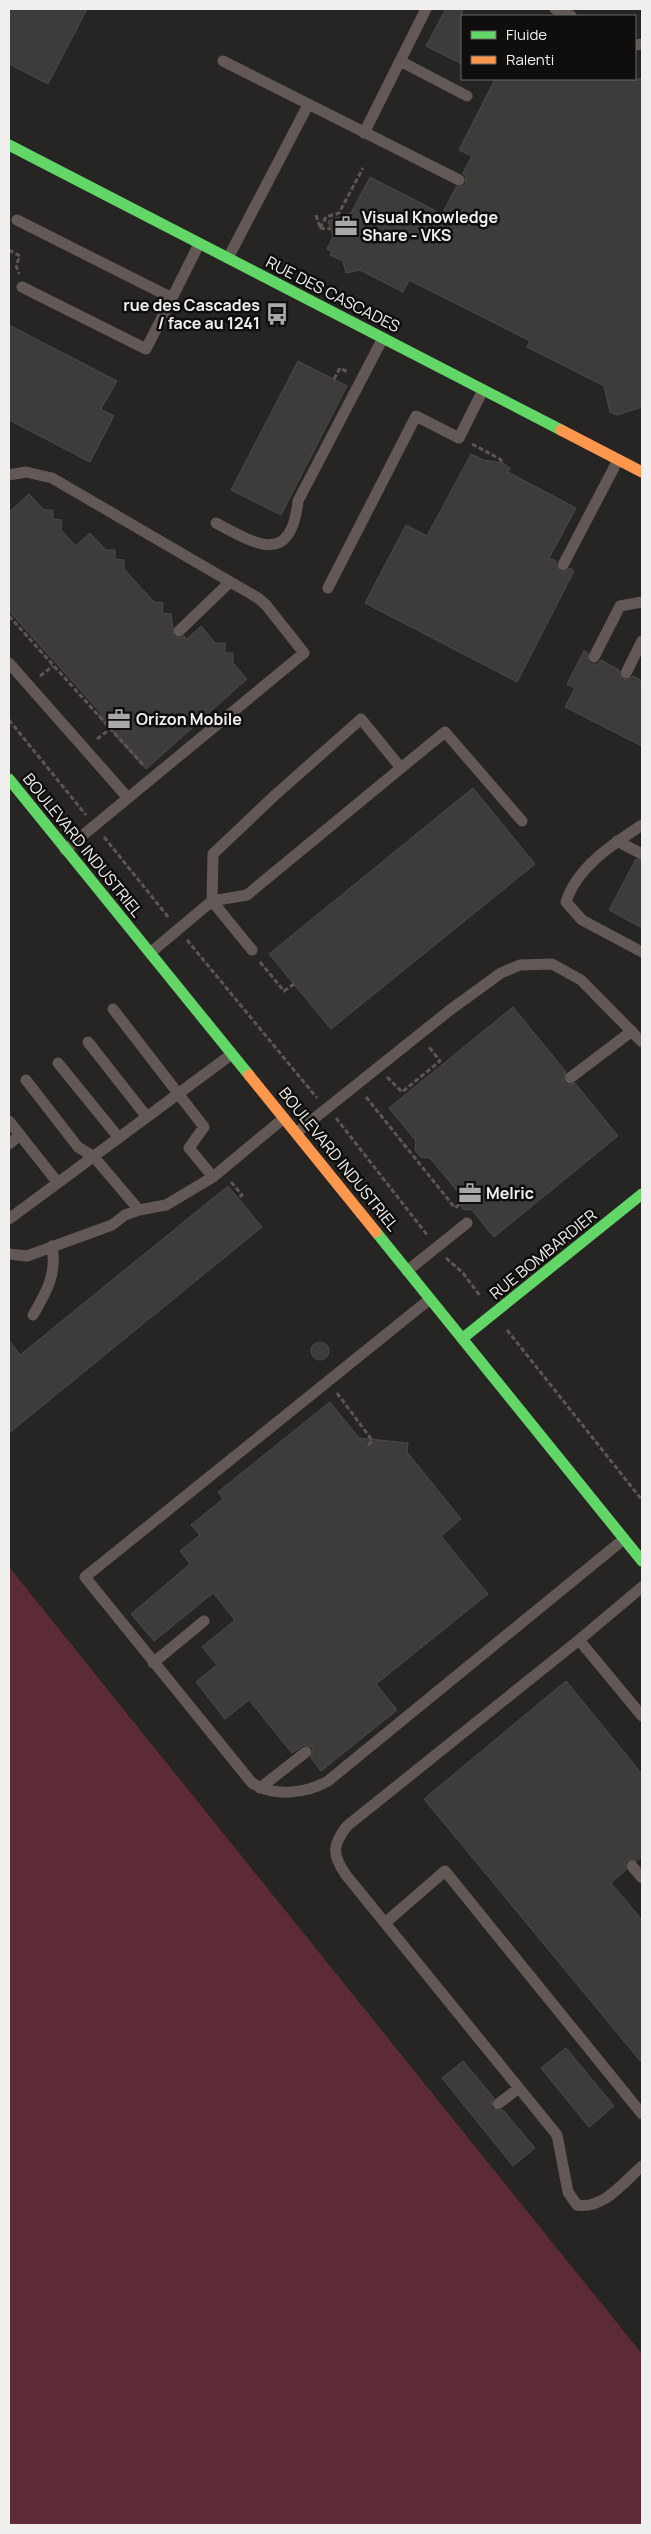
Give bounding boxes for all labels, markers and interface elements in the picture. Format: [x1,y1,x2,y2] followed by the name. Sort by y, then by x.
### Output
[461,15,636,80] legend
[506,24,547,45] text: Fluide
[506,49,554,70] text: Ralenti
[362,206,498,246] place label: Visual Knowledge Share - VKS
[333,213,359,239] office icon: Visual Knowledge Share - VKS
[262,251,404,337] street label: RUE DES CASCADES
[123,294,260,334] place label: rue des Cascades / face au 1241
[264,301,290,327] bus stop icon: rue des Cascades / face au 1241
[106,706,132,732] office icon: Orizon Mobile
[136,708,242,730] place label: Orizon Mobile
[18,768,148,922] street label: BOULEVARD INDUSTRIEL
[274,1082,404,1236] street label: BOULEVARD INDUSTRIEL
[457,1180,483,1206] office icon: Melric
[486,1182,534,1204] place label: Melric
[485,1204,601,1304] street label: RUE BOMBARDIER

